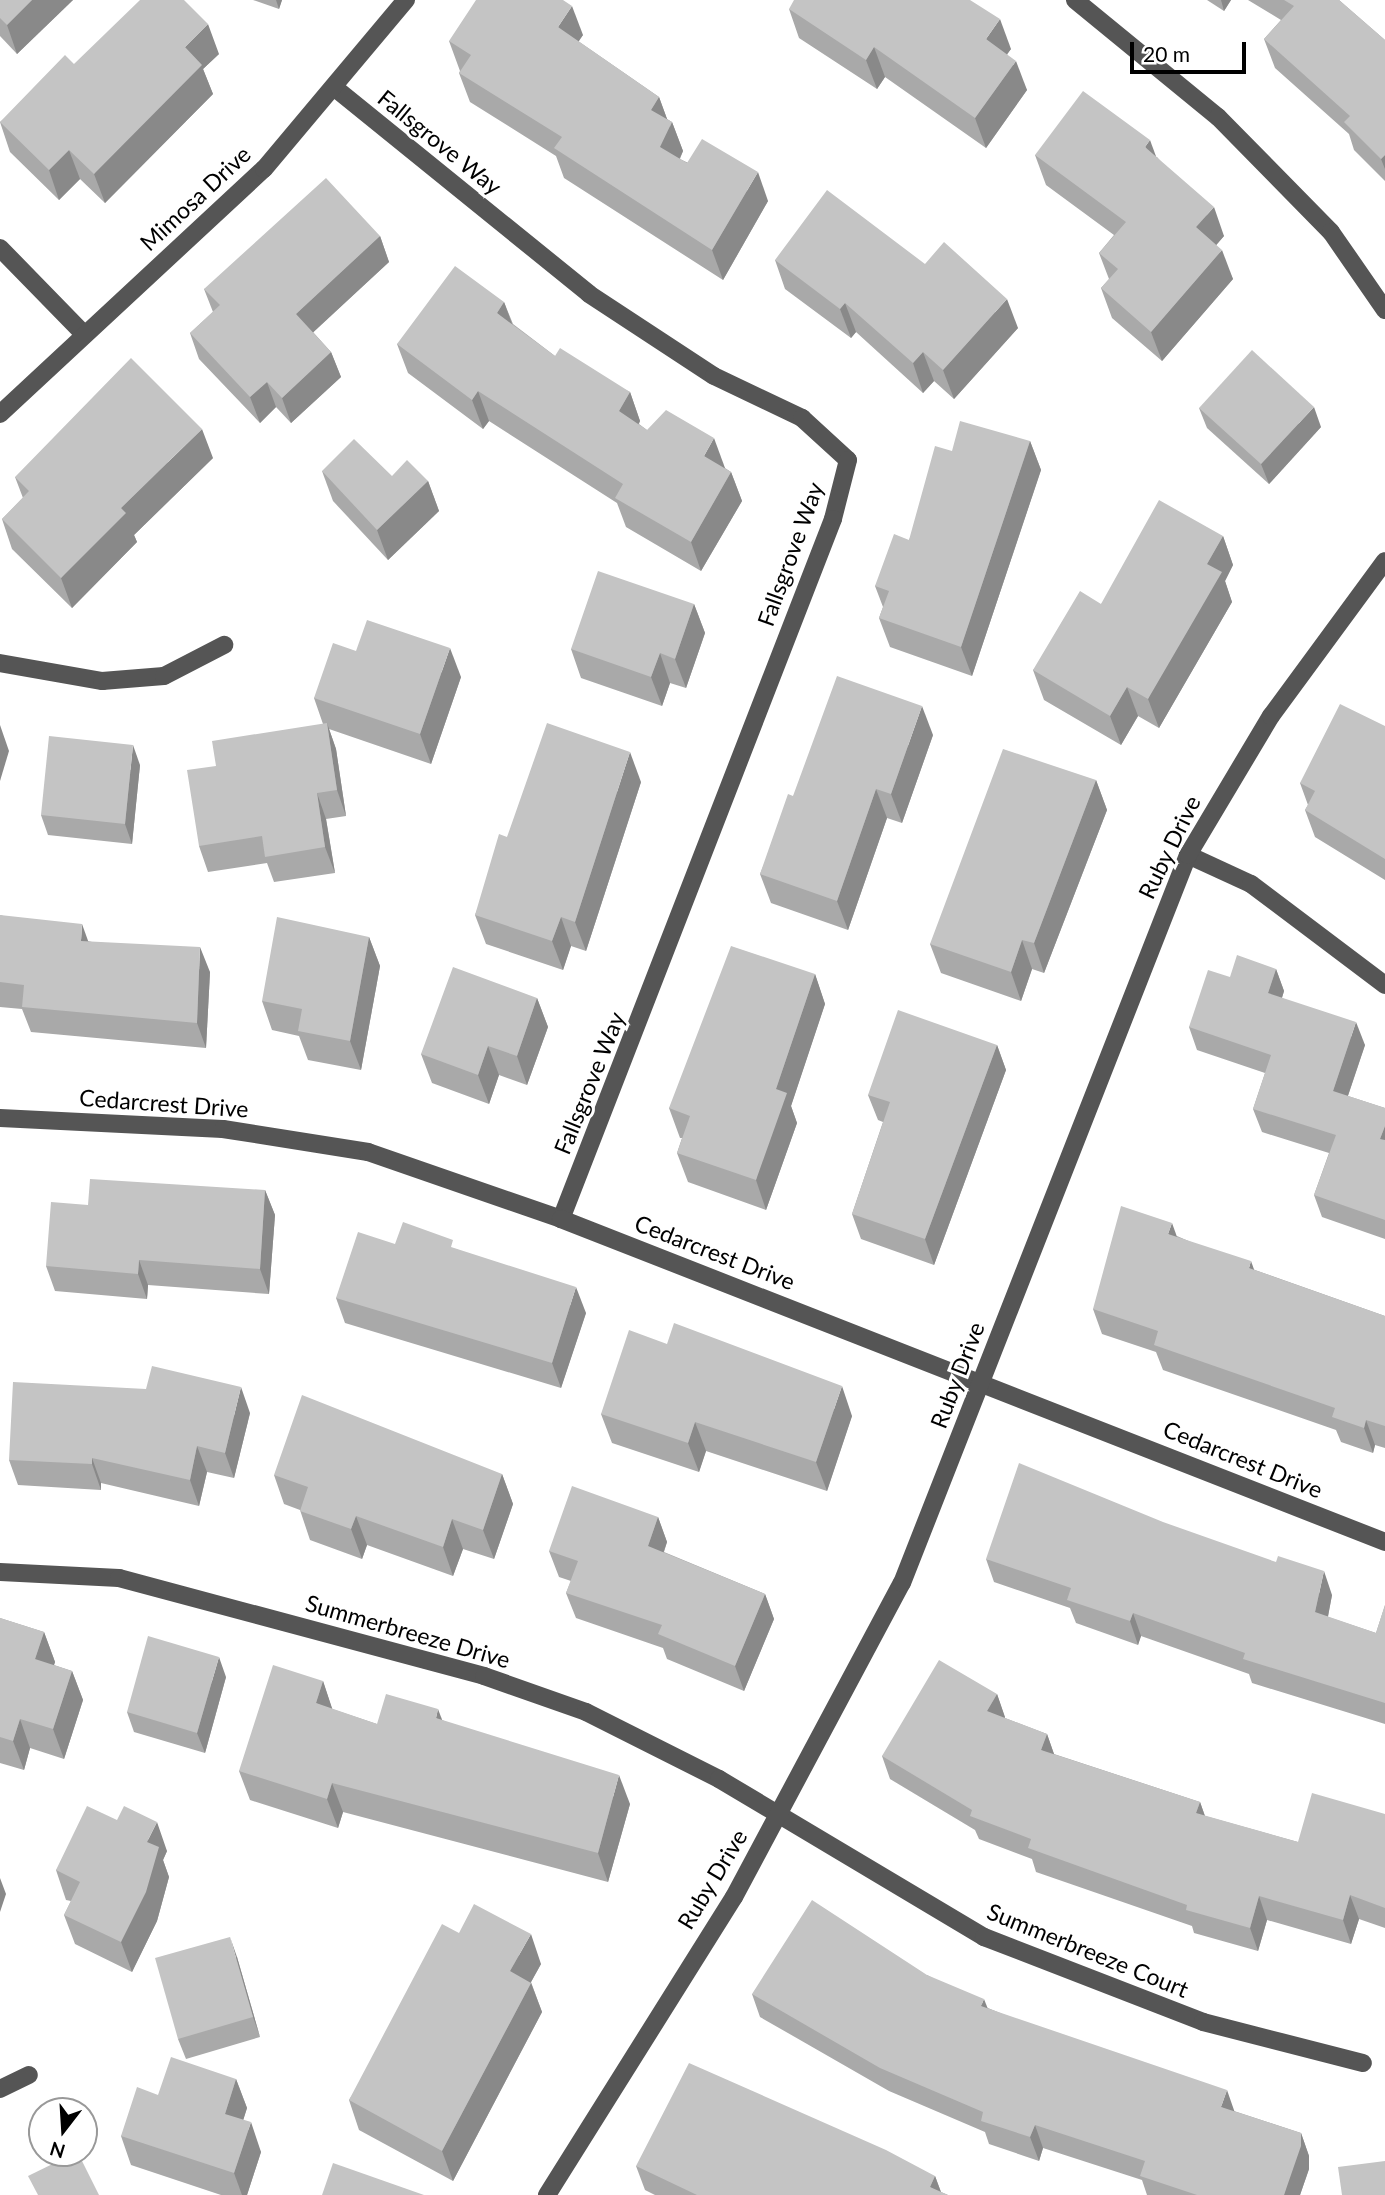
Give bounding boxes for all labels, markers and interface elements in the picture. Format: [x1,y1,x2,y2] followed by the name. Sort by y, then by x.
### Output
[1133,28,1248,72] scale bar
[1143,41,1190,66] text: 20 m
[373,84,507,200] street label: Fallsgrove Way
[134,140,256,256] street label: Mimosa Drive
[751,478,829,630] street label: Fallsgrove Way
[1132,791,1206,903] street label: Ruby Drive
[548,1008,630,1158] street label: Fallsgrove Way
[79,1083,249,1123] street label: Cedarcrest Drive
[631,1209,799,1295] street label: Cedarcrest Drive
[924,1318,990,1432] street label: Ruby Drive
[1159,1414,1327,1504] street label: Cedarcrest Drive
[303,1589,513,1673] street label: Summerbreeze Drive
[671,1824,753,1934] street label: Ruby Drive
[983,1897,1193,2003] street label: Summerbreeze Court
[28,2097,98,2167] north arrow
[47,2138,68,2164] text: N

